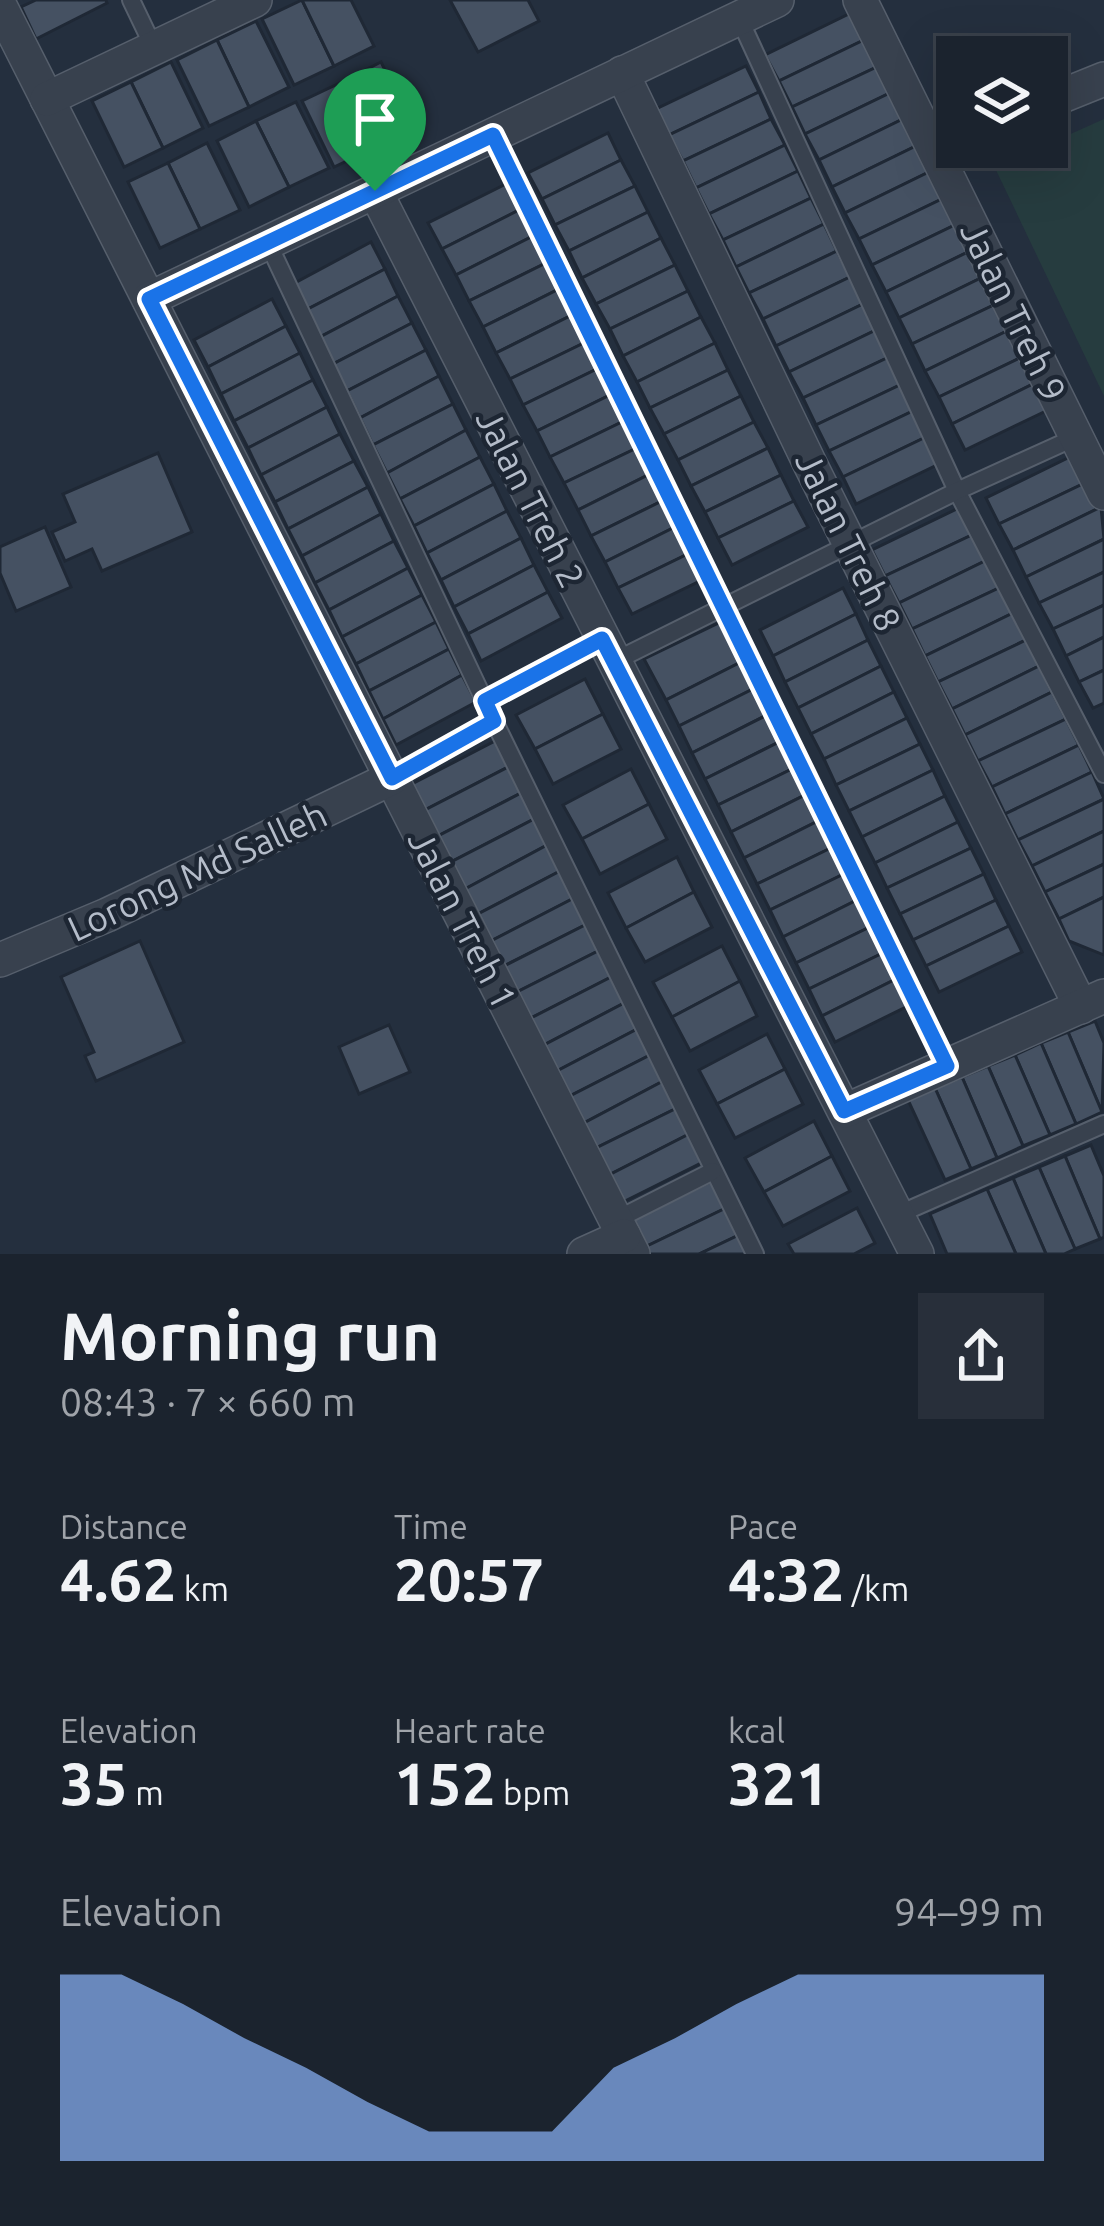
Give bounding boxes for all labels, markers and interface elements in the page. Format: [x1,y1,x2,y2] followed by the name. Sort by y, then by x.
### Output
[936,36,1068,168] map controls
[936,36,1068,168] button: layers
[324,68,426,191] pin
[342,86,408,152] icon: arrive
[953,215,1075,407] street label: Jalan Treh 9
[469,402,593,594] street label: Jalan Treh 2
[788,445,910,637] street label: Jalan Treh 8
[61,793,333,949] street label: Lorong Md Salleh
[401,823,525,1015] street label: Jalan Treh 1
[918,1293,1044,1419] button: share
[60,1298,440,1372] text: Morning run
[60,1380,355,1423] text: 08:43 · 7 × 660 m
[60,1508,188,1545] text: Distance
[394,1508,468,1545] text: Time
[728,1508,798,1545] text: Pace
[60,1545,176,1612] text: 4.62
[394,1545,544,1612] text: 20:57
[728,1545,844,1612] text: 4:32
[176,1570,229,1607] text: km
[844,1570,909,1607] text: /km
[60,1712,198,1749] text: Elevation
[394,1712,546,1749] text: Heart rate
[728,1712,785,1749] text: kcal
[60,1749,128,1816] text: 35
[394,1749,496,1816] text: 152
[728,1749,830,1816] text: 321
[128,1774,164,1811] text: m
[496,1774,570,1811] text: bpm
[60,1890,223,1933] text: Elevation
[894,1890,1044,1933] text: 94–99 m

